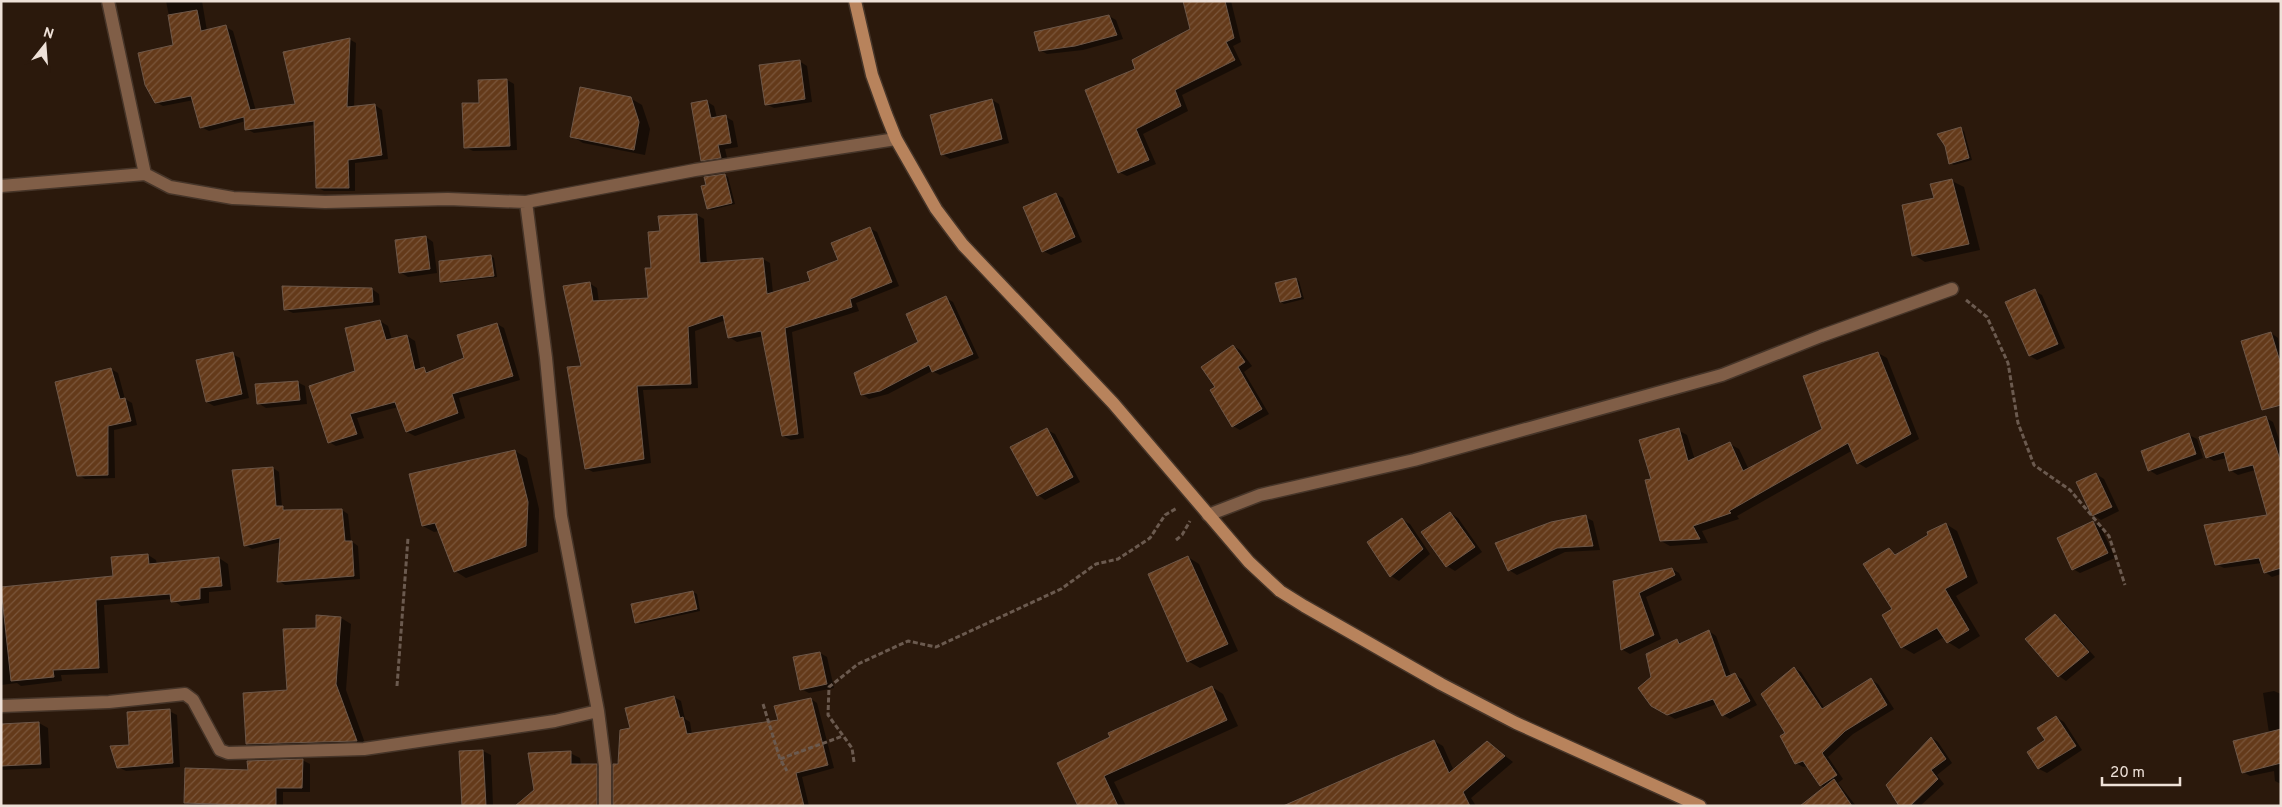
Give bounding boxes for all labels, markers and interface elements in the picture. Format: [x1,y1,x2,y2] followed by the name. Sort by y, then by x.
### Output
[20,20,70,70] north arrow
[41,24,56,44] text: N
[2102,754,2180,786] scale bar
[2110,764,2145,783] text: 20 m

